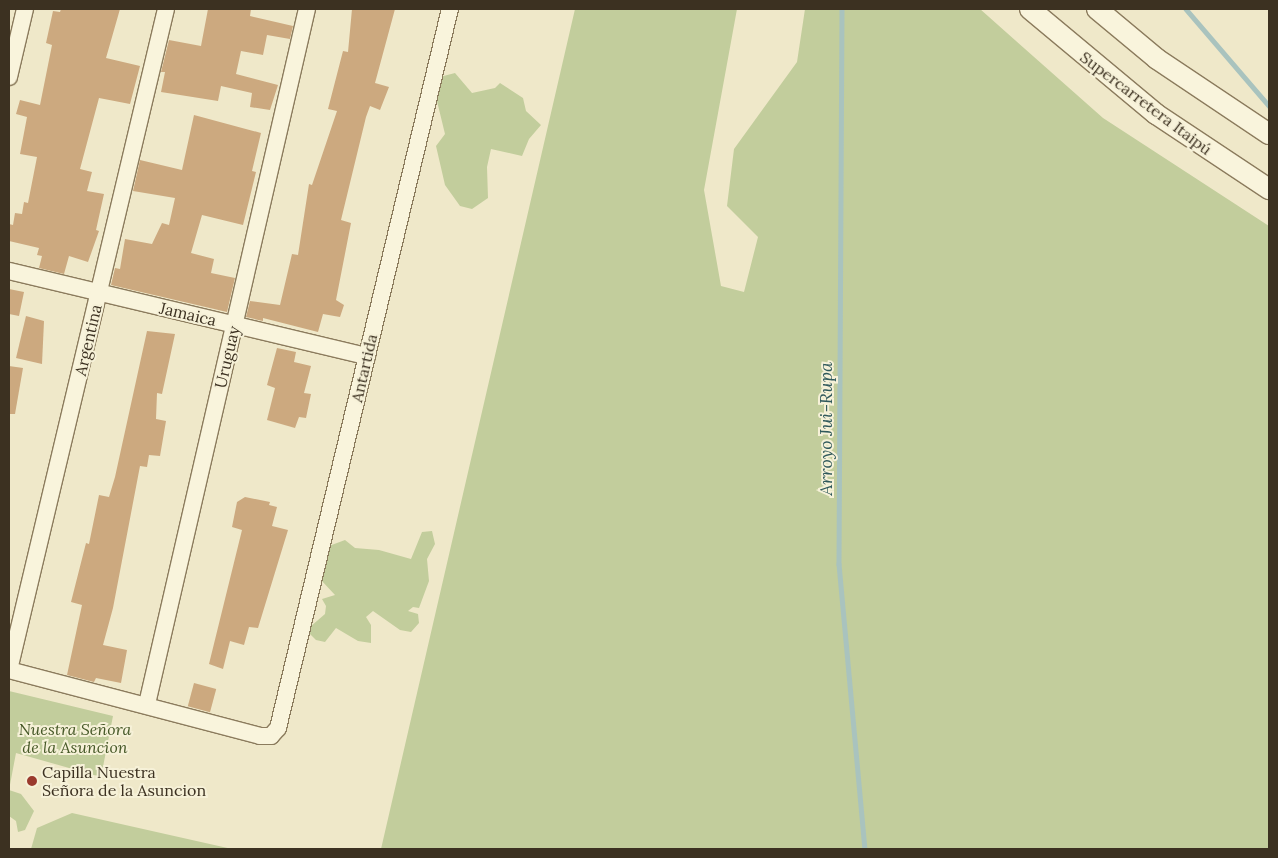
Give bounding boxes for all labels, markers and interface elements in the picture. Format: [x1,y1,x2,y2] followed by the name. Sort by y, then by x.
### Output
[1076,47,1216,159] street label: Supercarretera Itaipú
[158,298,218,330] street label: Jamaica
[70,303,106,377] street label: Argentina
[211,324,243,390] street label: Uruguay
[347,332,381,404] street label: Antartida
[815,362,837,496] water label: Arroyo Jui-Rupa
[19,719,131,757] park label: Nuestra Señora de la Asuncion
[42,762,206,800] place label: Capilla Nuestra Señora de la Asuncion
[26,775,38,787] marker: Capilla Nuestra Señora de la Asuncion

